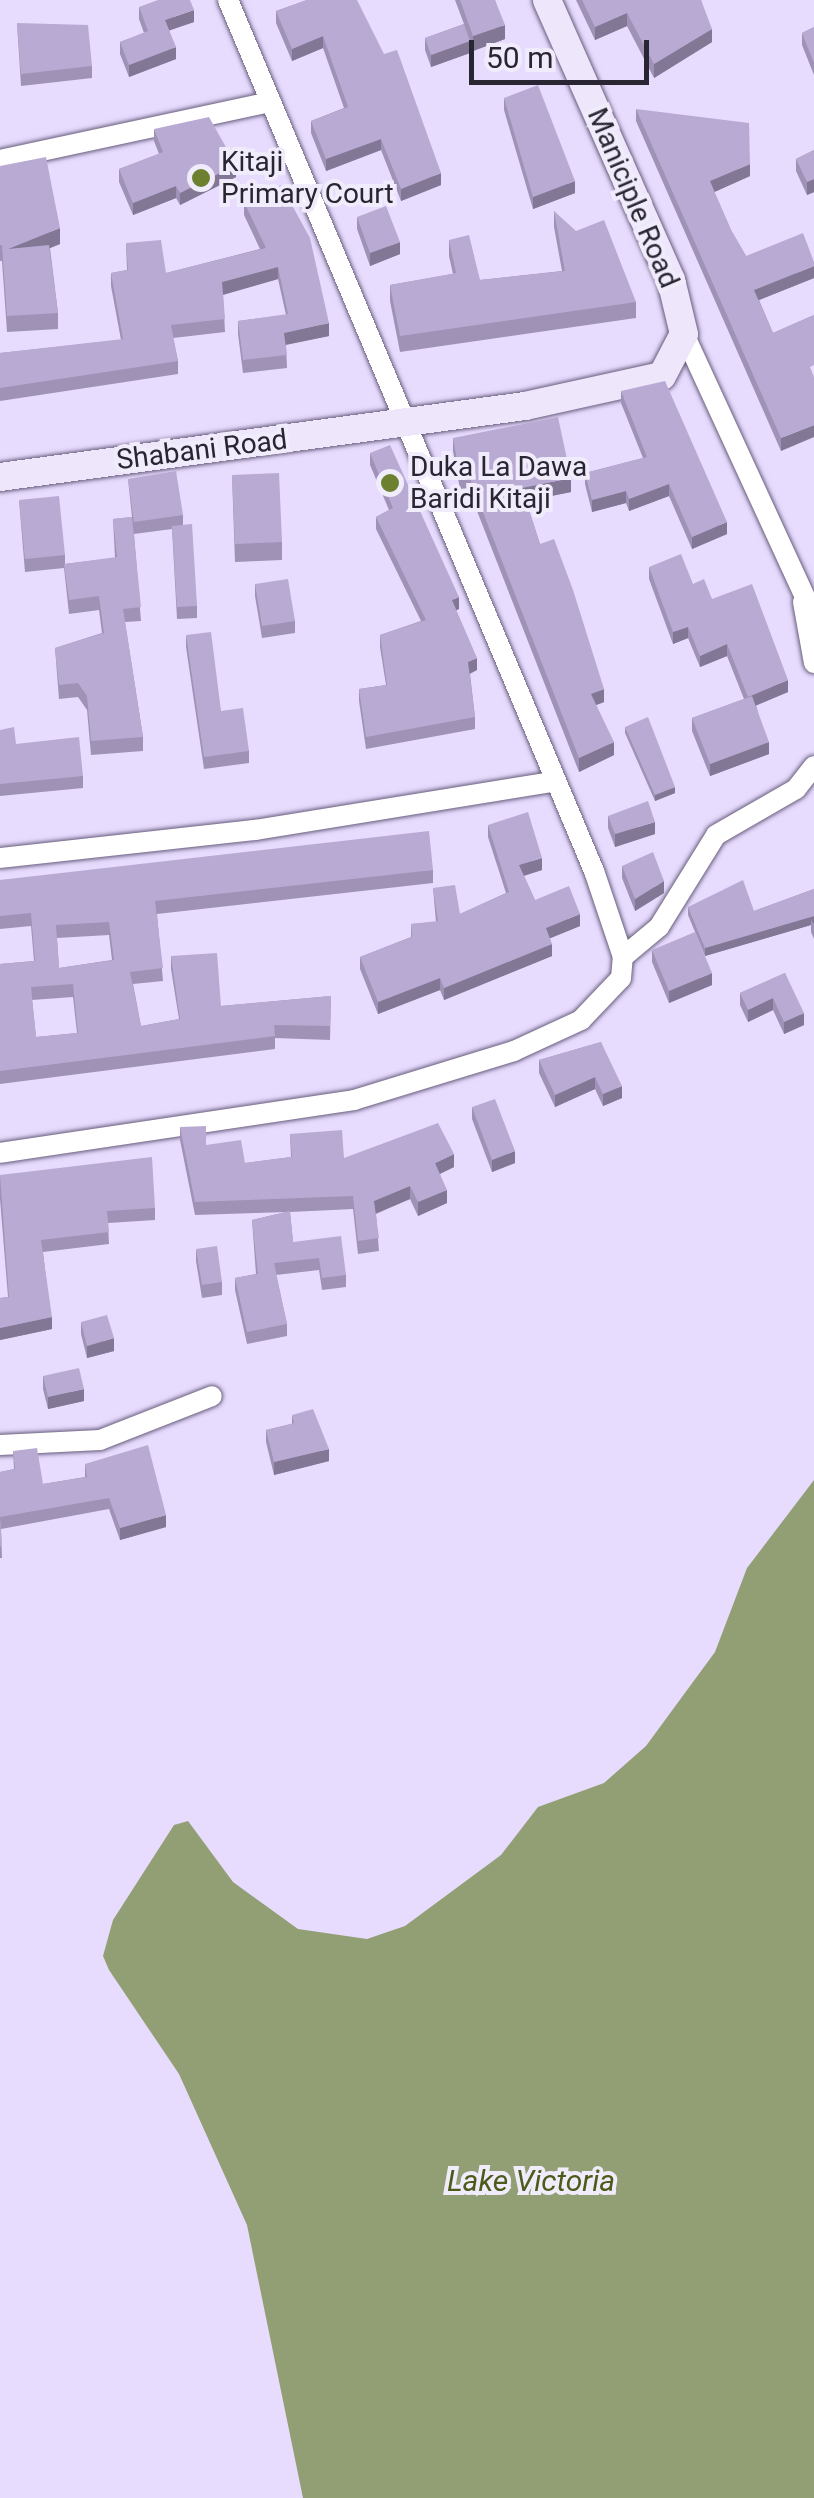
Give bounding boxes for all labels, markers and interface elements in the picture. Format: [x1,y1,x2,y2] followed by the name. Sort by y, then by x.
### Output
[474,20,654,82] scale bar
[486,40,553,75] text: 50 m
[580,103,686,293] street label: Maniciple Road
[221,145,394,211] place label: Kitaji Primary Court
[190,167,212,189] marker: Kitaji Primary Court
[115,423,289,477] street label: Shabani Road
[410,450,587,516] place label: Duka La Dawa Baridi Kitaji
[379,472,401,494] marker: Duka La Dawa Baridi Kitaji
[447,2163,615,2199] water label: Lake Victoria

